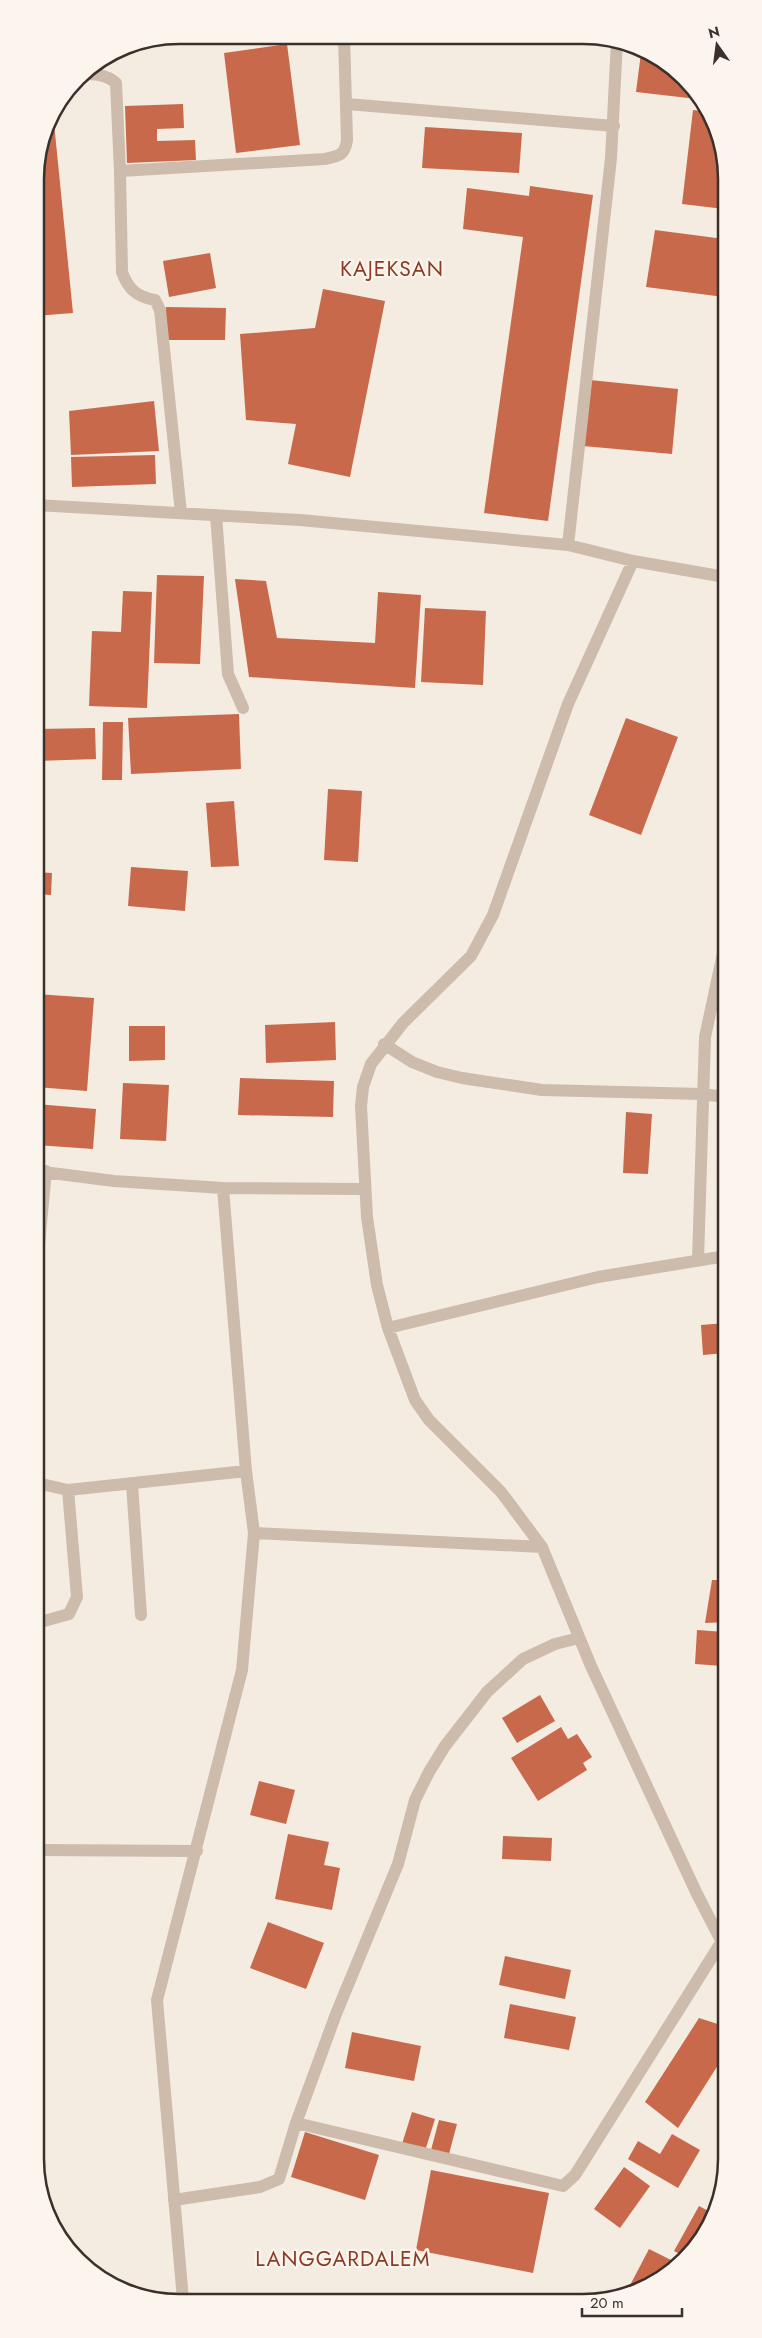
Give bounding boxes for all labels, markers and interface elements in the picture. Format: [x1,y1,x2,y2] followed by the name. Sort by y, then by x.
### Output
[692,20,742,70] north arrow
[706,21,722,43] text: N
[340,254,444,284] district label: KAJEKSAN
[255,2244,431,2274] district label: LANGGARDALEM
[582,2286,682,2318] scale bar
[590,2292,624,2314] text: 20 m

